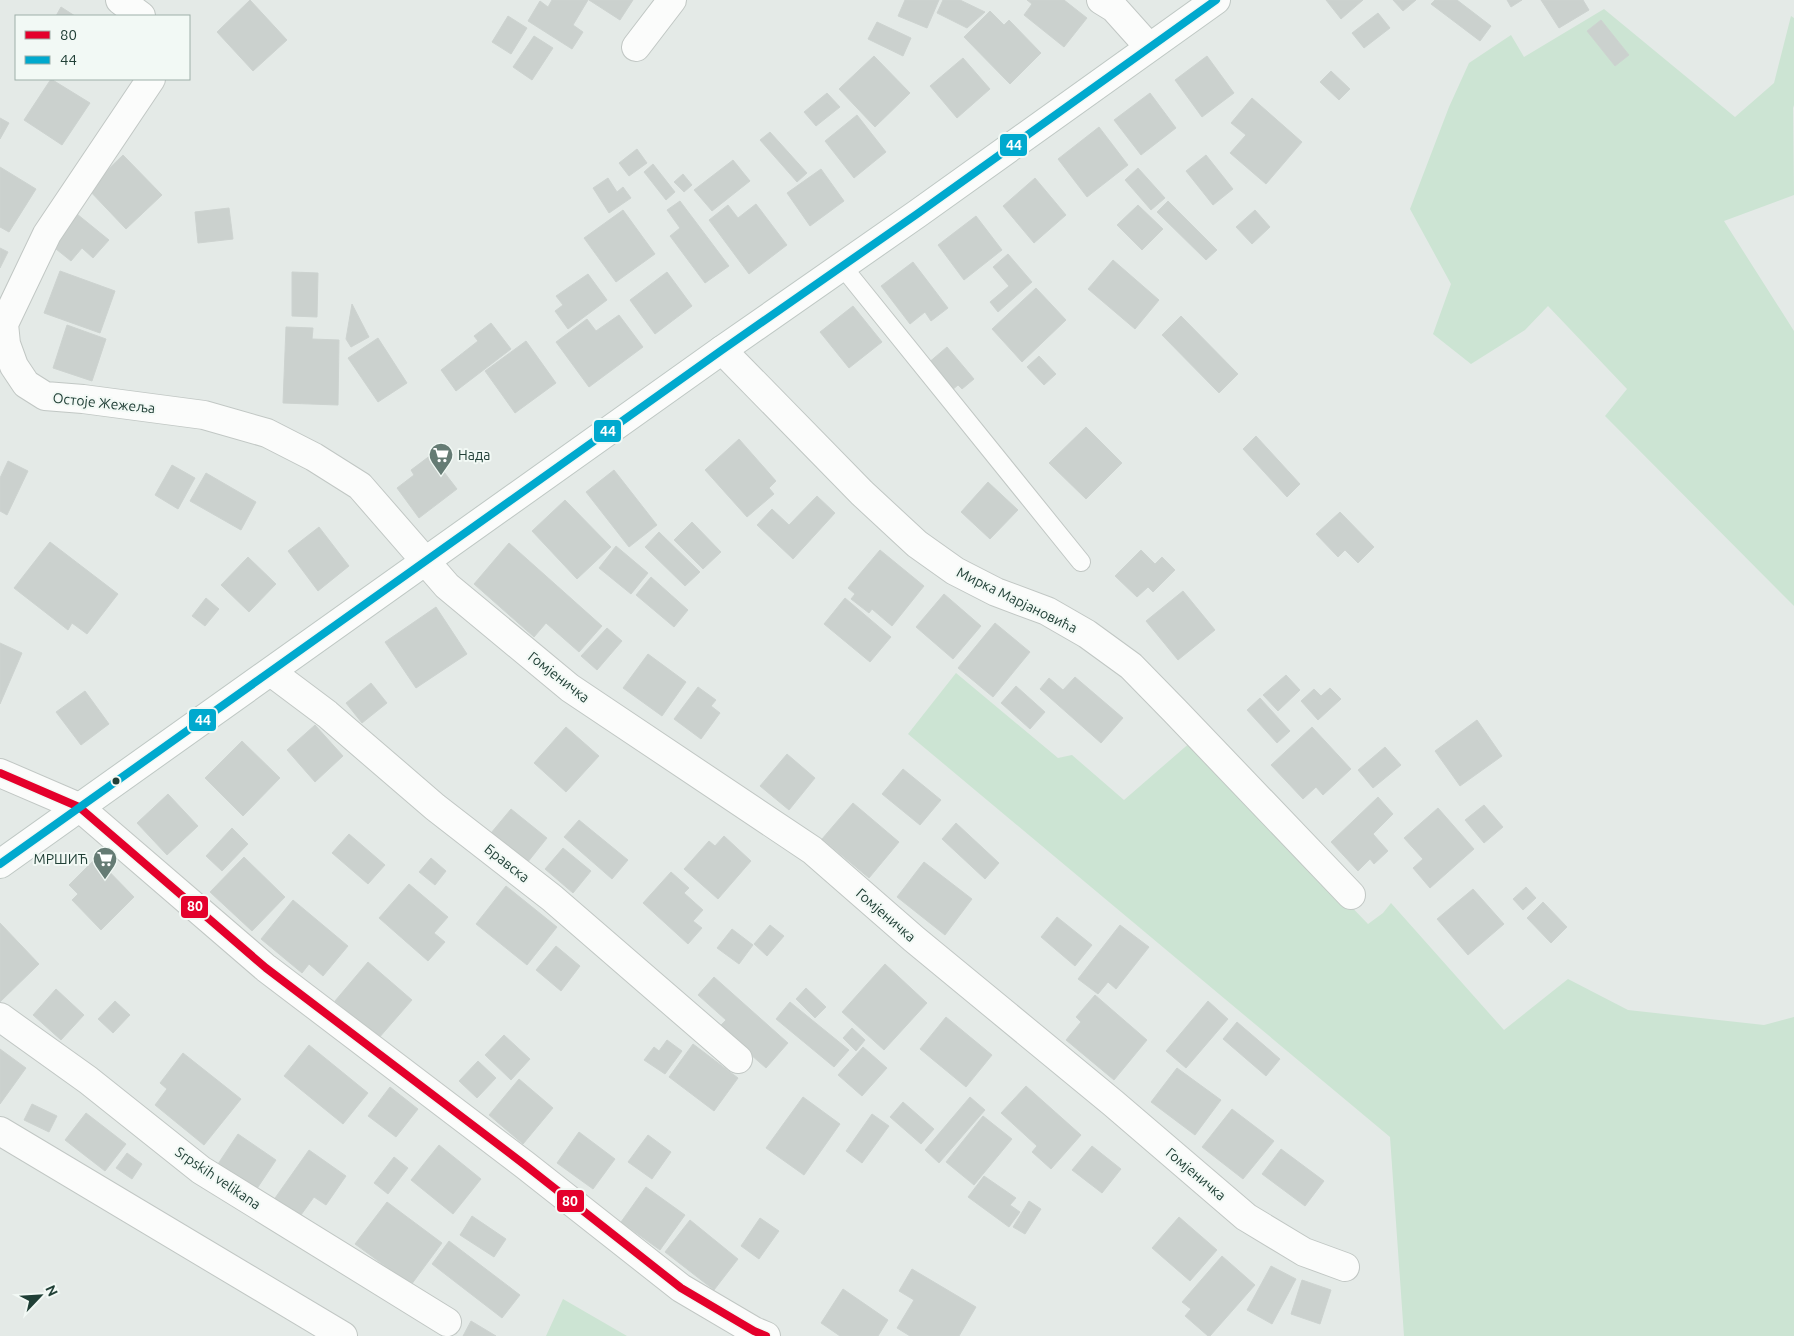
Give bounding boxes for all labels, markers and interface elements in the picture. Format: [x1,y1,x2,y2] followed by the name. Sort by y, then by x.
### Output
[15,15,190,80] legend
[60,26,77,43] text: 80
[60,51,77,68] text: 44
[999,133,1028,157] line badge: 44
[1006,137,1022,153] text: 44
[52,390,156,416] street label: Остоје Жежеља
[593,419,622,443] line badge: 44
[600,423,616,439] text: 44
[428,442,454,476] supermarket icon: Нада
[458,447,490,463] place label: Нада
[954,564,1080,636] street label: Мирка Марјановића
[525,648,593,706] street label: Гомјеничка
[188,708,217,732] line badge: 44
[195,712,211,728] text: 44
[111,776,121,786] unlabelled marker
[481,840,533,886] street label: Бравска
[92,846,118,880] supermarket icon: МРШИЋ
[34,851,88,867] place label: МРШИЋ
[853,885,919,945] street label: Гомјеничка
[180,895,209,919] line badge: 80
[187,898,203,914] text: 80
[172,1144,264,1212] street label: Srpskih velikana
[1163,1144,1229,1204] street label: Гомјеничка
[556,1189,585,1213] line badge: 80
[562,1193,578,1209] text: 80
[15,1271,65,1321] north arrow
[42,1282,61,1299] text: N

